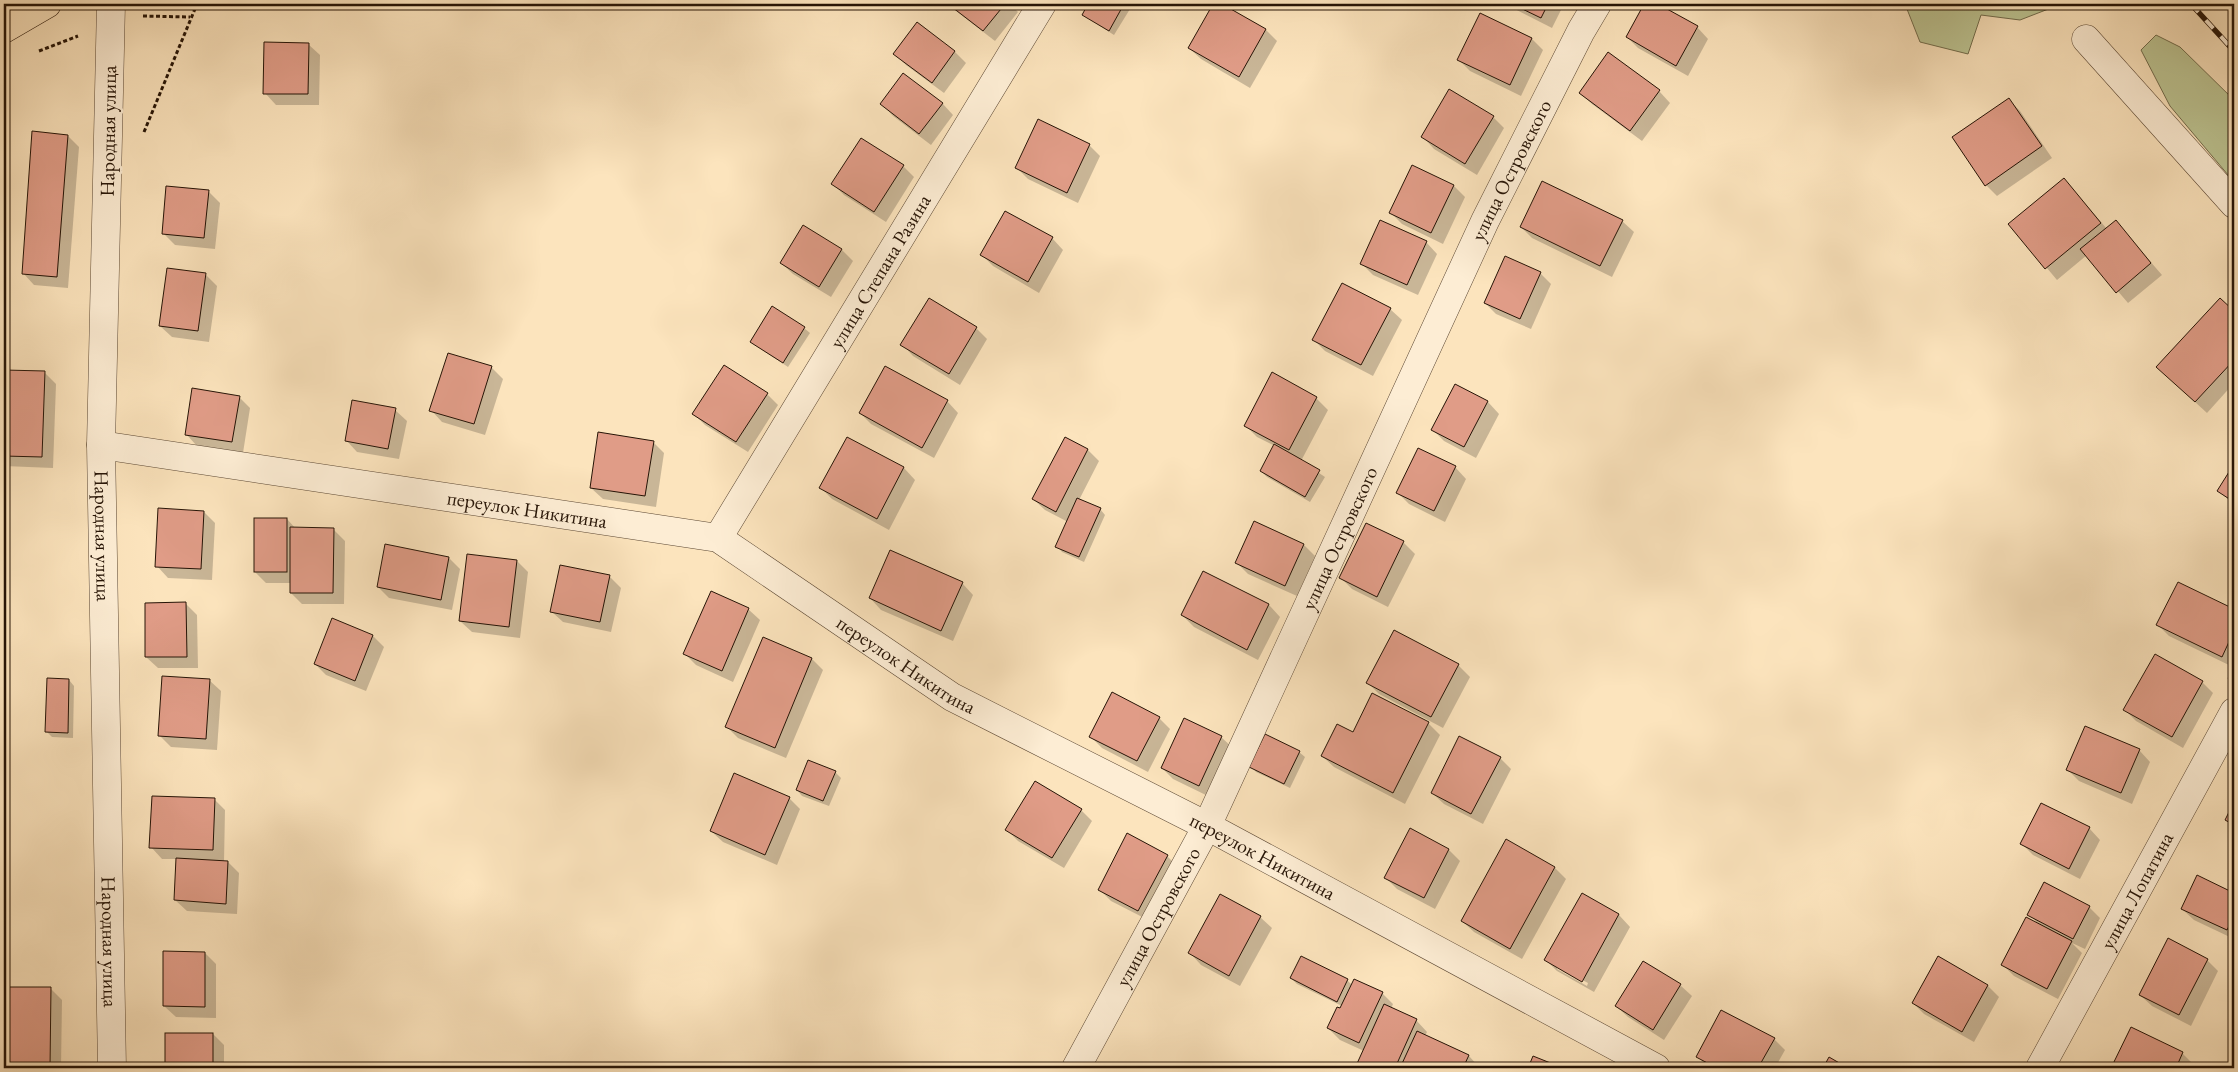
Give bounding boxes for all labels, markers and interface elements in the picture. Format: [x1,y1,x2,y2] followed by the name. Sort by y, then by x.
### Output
[94,65,122,197] street label: Народная улица
[1465,95,1557,245] street label: улица Островского
[823,189,937,353] street label: улица Степана Разина
[1295,462,1383,614] street label: улица Островского
[88,470,117,602] street label: Народная улица
[445,484,609,534] street label: переулок Никитина
[832,609,980,720] street label: переулок Никитина
[1186,807,1340,906] street label: переулок Никитина
[2094,827,2179,954] street label: улица Лопатина
[1110,842,1206,991] street label: улица Островского
[96,876,124,1008] street label: Народная улица

